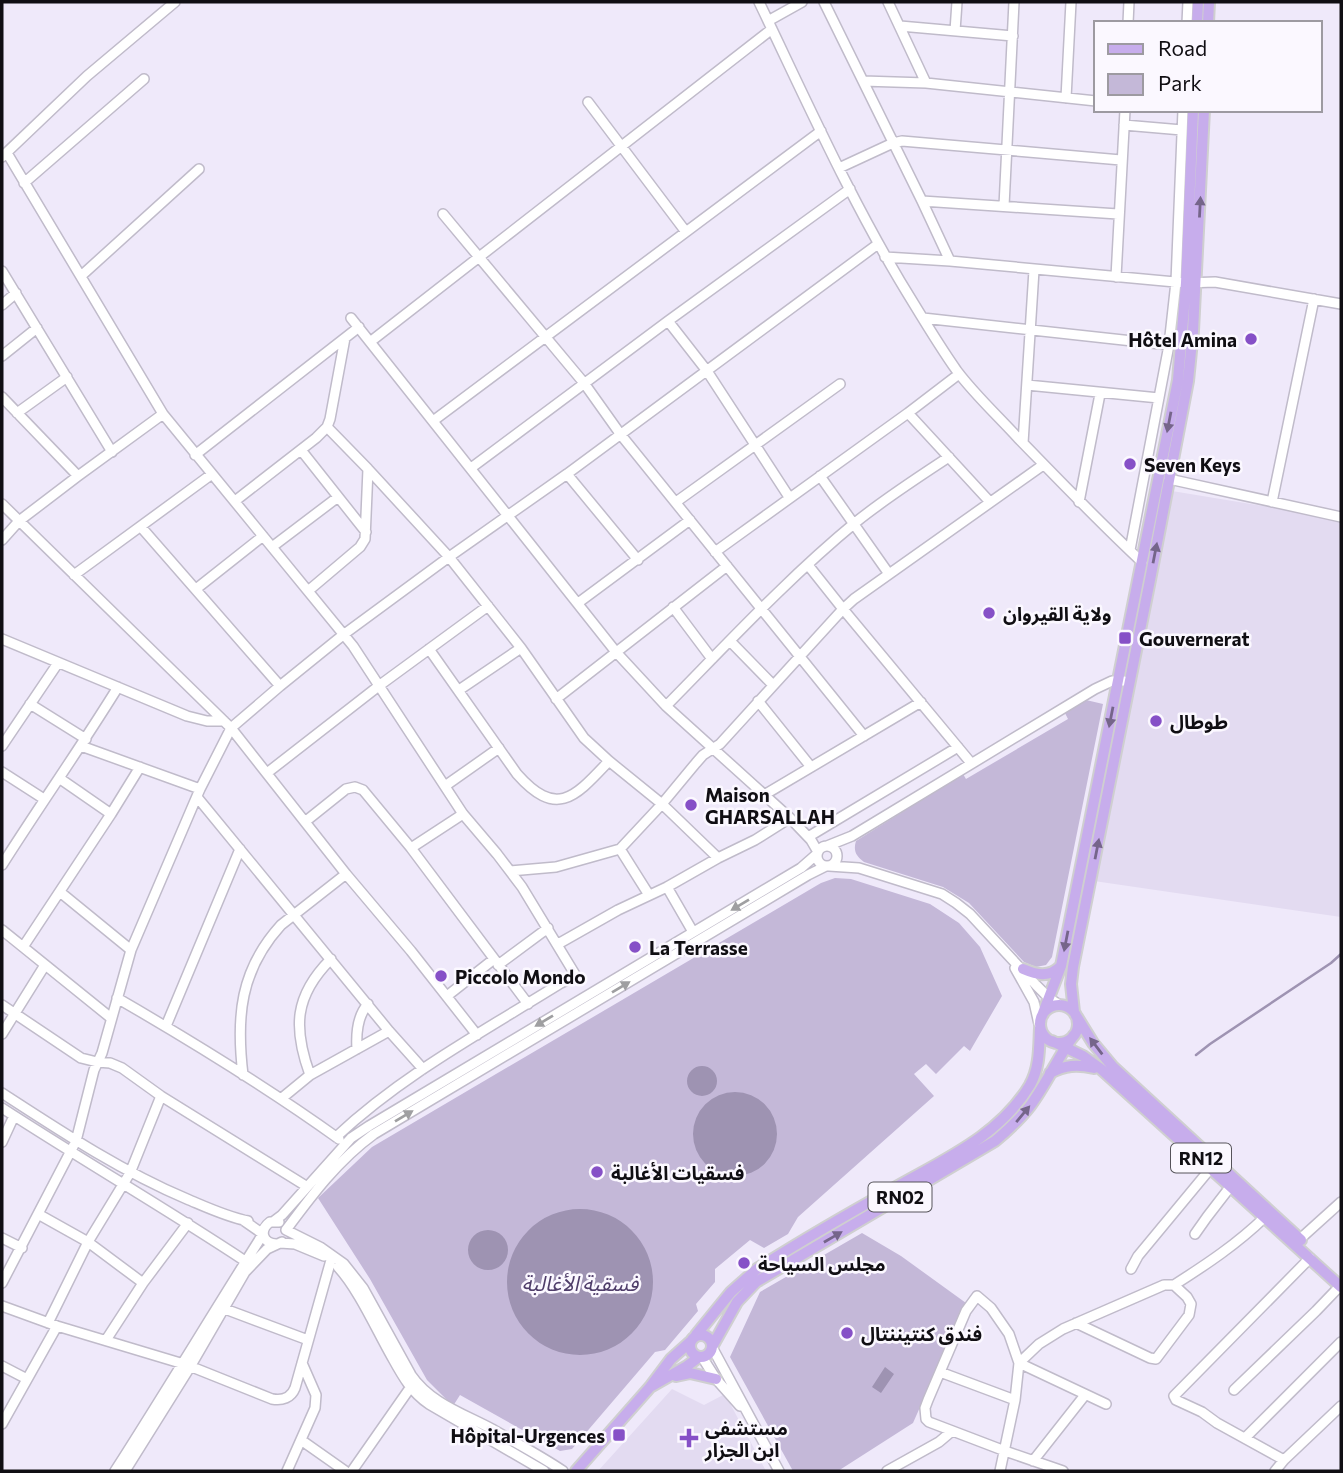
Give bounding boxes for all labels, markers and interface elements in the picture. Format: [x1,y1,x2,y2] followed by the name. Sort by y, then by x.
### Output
[1094,21,1322,112] legend
[1158,35,1207,60] text: Road
[1158,70,1202,95] text: Park
[1194,196,1205,218] one-way arrow
[1128,328,1237,351] place label: Hôtel Amina
[1243,331,1259,347] marker: Hôtel Amina
[1164,411,1175,433] one-way arrow
[1144,453,1241,476] place label: Seven Keys
[1122,456,1138,472] marker: Seven Keys
[1150,542,1161,564] one-way arrow
[1003,602,1111,626] place label: ولاية القيروان
[981,605,997,621] marker: ولاية القيروان
[1139,627,1249,650] place label: Gouvernerat
[1117,630,1133,646] marker: Gouvernerat
[1106,706,1117,728] one-way arrow
[1170,710,1228,734] place label: طوطال
[1148,713,1164,729] marker: طوطال
[705,783,835,828] place label: Maison GHARSALLAH
[683,797,699,813] marker: Maison GHARSALLAH
[1092,838,1103,860] one-way arrow
[730,898,749,911] one-way arrow
[1061,930,1072,952] one-way arrow
[649,936,748,959] place label: La Terrasse
[627,939,643,955] marker: La Terrasse
[455,965,586,988] place label: Piccolo Mondo
[433,968,449,984] marker: Piccolo Mondo
[611,981,630,993] one-way arrow
[535,1015,554,1027] one-way arrow
[1089,1037,1103,1055] one-way arrow
[1015,1106,1030,1123] one-way arrow
[395,1109,414,1122] one-way arrow
[1171,1143,1231,1172] road number: RN12
[611,1161,744,1184] place label: فسقيات الأغالبة
[589,1164,605,1180] marker: فسقيات الأغالبة
[869,1182,932,1212] road number: RN02
[823,1231,842,1243] one-way arrow
[758,1252,886,1275] place label: مجلس السياحة
[736,1255,752,1271] marker: مجلس السياحة
[522,1270,640,1295] water label: فسقية الأغالبة
[861,1322,982,1346] place label: فندق كنتيننتال
[839,1325,855,1341] marker: فندق كنتيننتال
[704,1416,788,1462] place label: مستشفى ابن الجزار
[451,1424,605,1447] place label: Hôpital-Urgences
[611,1427,627,1443] marker: Hôpital-Urgences
[679,1428,699,1448] marker: مستشفى ابن الجزار

